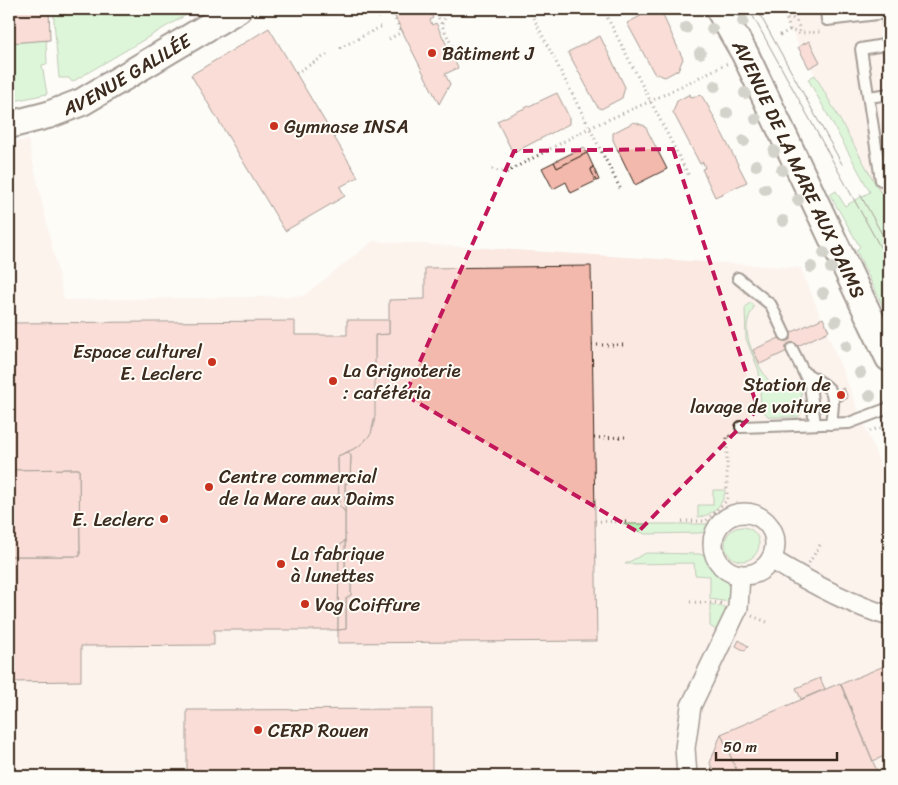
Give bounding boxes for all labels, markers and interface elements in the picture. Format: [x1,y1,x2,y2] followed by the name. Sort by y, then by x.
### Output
[57,24,199,125] street label: AVENUE GALILÉE
[723,33,874,304] street label: AVENUE DE LA MARE AUX DAIMS
[442,37,535,70] place label: Bâtiment J
[426,47,438,59] marker: Bâtiment J
[284,110,409,143] place label: Gymnase INSA
[268,120,280,132] marker: Gymnase INSA
[73,335,203,390] place label: Espace culturel E. Leclerc
[343,354,461,409] place label: La Grignoterie : cafétéria
[206,356,218,368] marker: Espace culturel E. Leclerc
[690,368,831,423] place label: Station de lavage de voiture
[327,375,339,387] marker: La Grignoterie : cafétéria
[835,389,847,401] marker: Station de lavage de voiture
[219,460,394,515] place label: Centre commercial de la Mare aux Daims
[203,481,215,493] marker: Centre commercial de la Mare aux Daims
[72,503,155,536] place label: E. Leclerc
[158,513,170,525] marker: E. Leclerc
[291,537,385,592] place label: La fabrique à lunettes
[275,558,287,570] marker: La fabrique à lunettes
[315,588,420,621] place label: Vog Coiffure
[299,598,311,610] marker: Vog Coiffure
[268,714,369,747] place label: CERP Rouen
[252,724,264,736] marker: CERP Rouen
[716,730,837,762] scale bar
[723,734,758,760] text: 50 m

